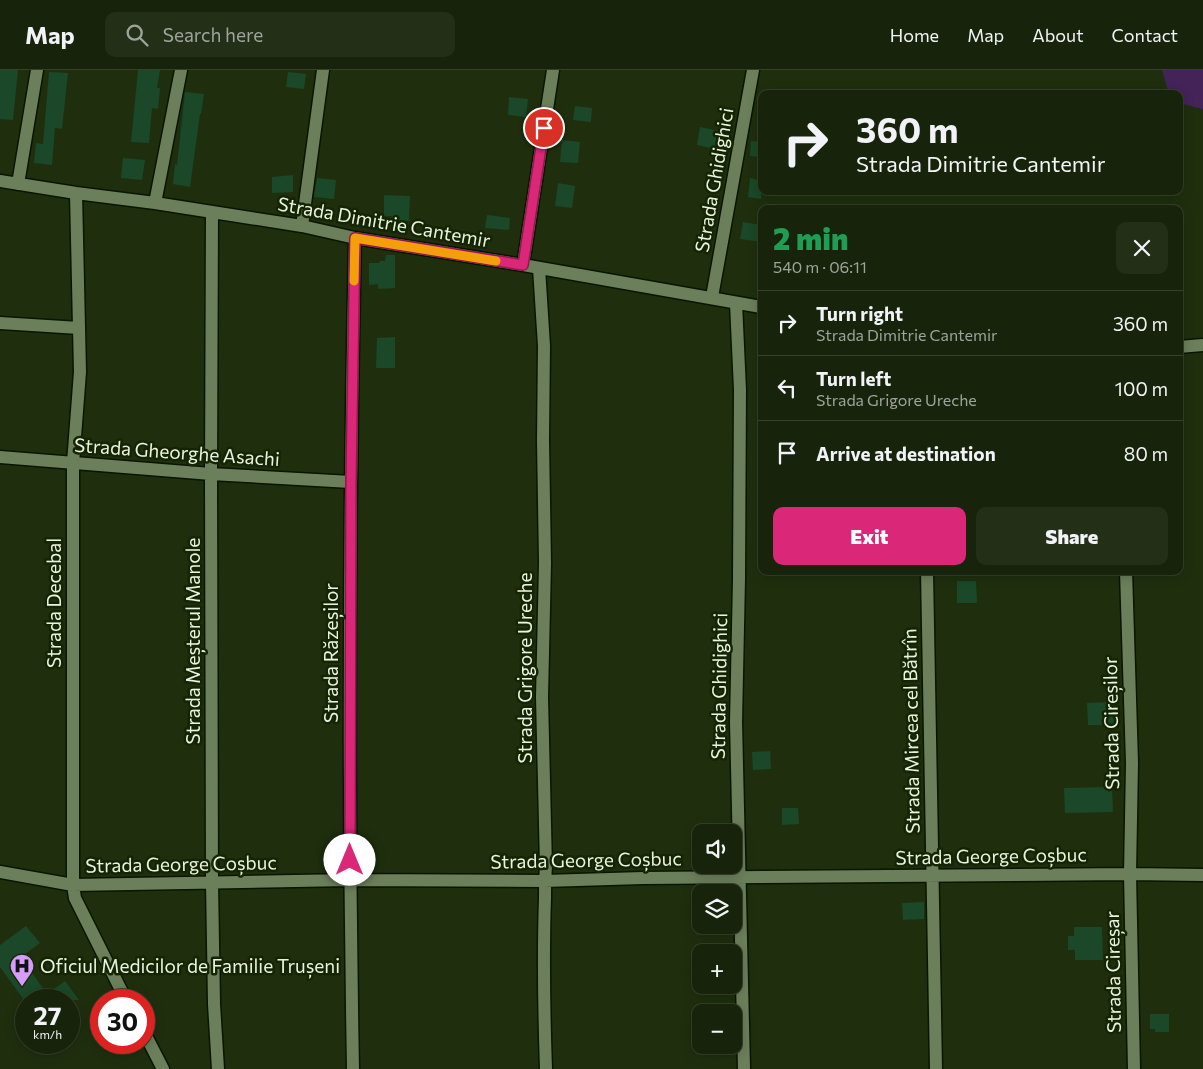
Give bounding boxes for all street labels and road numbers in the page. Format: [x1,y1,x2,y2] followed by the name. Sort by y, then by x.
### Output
[689,106,738,254] street label: Strada Ghidighici
[276,191,493,252] street label: Strada Dimitrie Cantemir
[73,433,281,470] street label: Strada Gheorghe Asachi
[42,538,65,668] street label: Strada Decebal
[181,538,206,744] street label: Strada Meșterul Manole
[513,573,536,763] street label: Strada Grigore Ureche
[319,583,344,723] street label: Strada Răzeșilor
[706,613,731,759] street label: Strada Ghidighici
[897,628,924,834] street label: Strada Mircea cel Bătrîn
[1098,656,1125,790] street label: Strada Cireșilor
[895,842,1087,871] street label: Strada George Coșbuc
[490,846,682,875] street label: Strada George Coșbuc
[85,850,277,879] street label: Strada George Coșbuc
[1100,910,1127,1033] street label: Strada Cireșar

